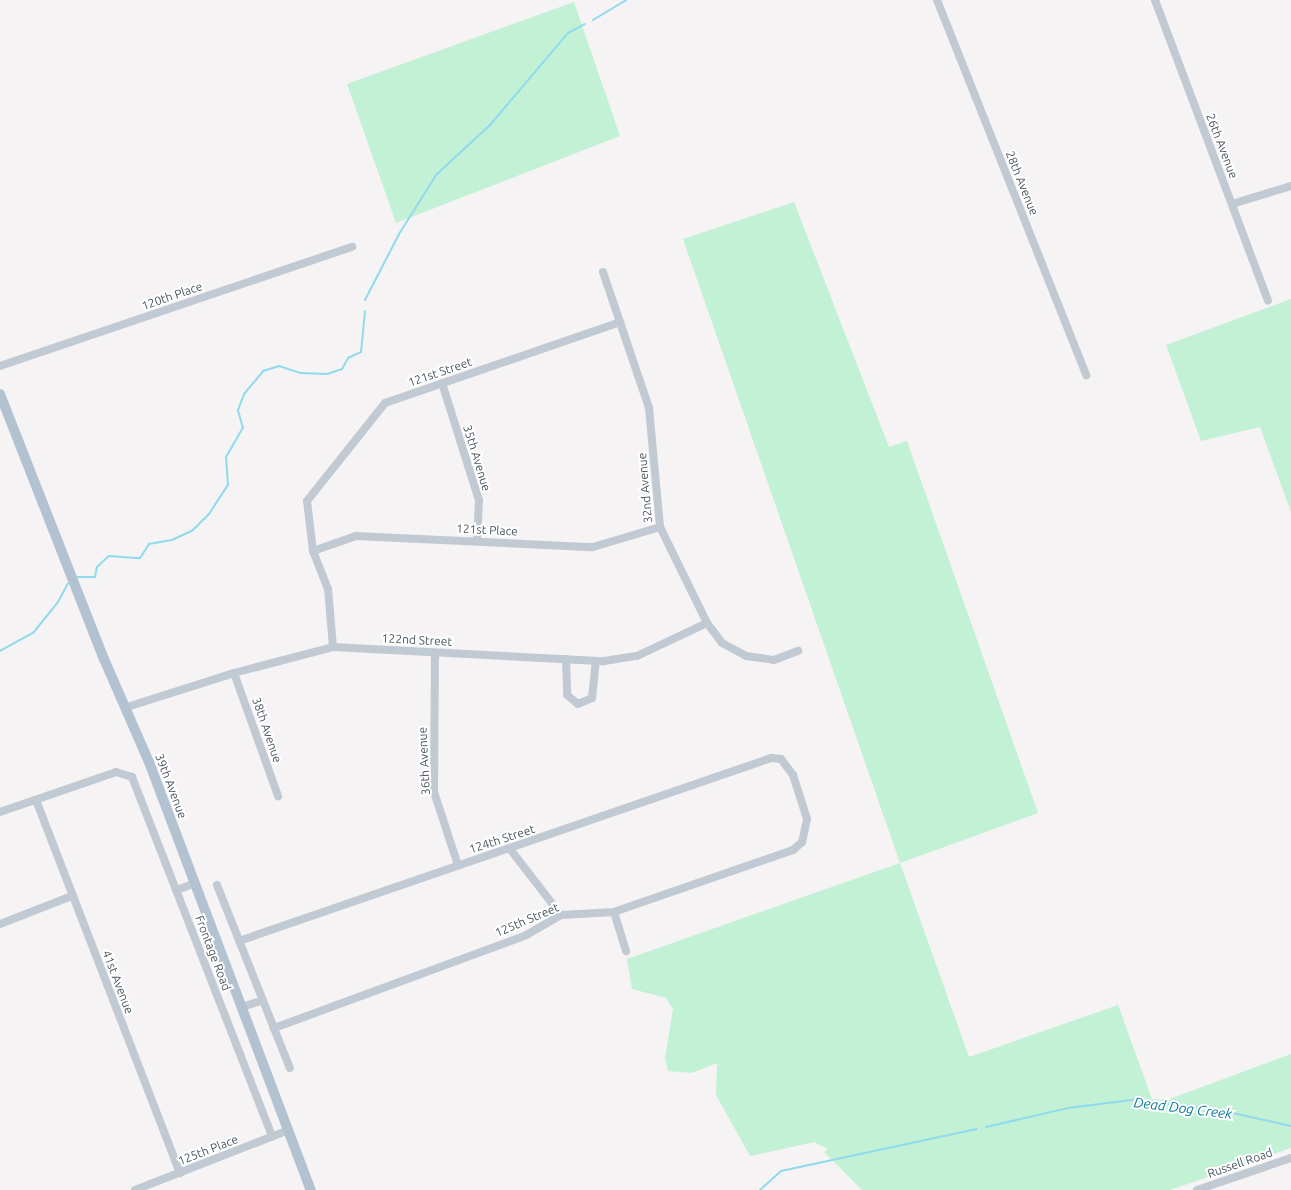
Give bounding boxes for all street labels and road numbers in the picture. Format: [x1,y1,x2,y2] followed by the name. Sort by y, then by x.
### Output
[1203,112,1241,180] street label: 26th Avenue
[1003,149,1041,217] street label: 28th Avenue
[140,279,204,313] street label: 120th Place
[406,354,474,390] street label: 121st Street
[460,423,494,493] street label: 35th Avenue
[635,452,655,524] street label: 32nd Avenue
[456,521,518,539] street label: 121st Place
[381,631,453,649] street label: 122nd Street
[249,695,285,765] street label: 38th Avenue
[415,727,433,795] street label: 36th Avenue
[152,752,190,820] street label: 39th Avenue
[467,822,537,856] street label: 124th Street
[493,900,561,940] street label: 125th Street
[192,913,234,993] street label: Frontage Road
[99,948,137,1016] street label: 41st Avenue
[176,1132,240,1168] street label: 125th Place
[1205,1145,1275,1181] street label: Russell Road

